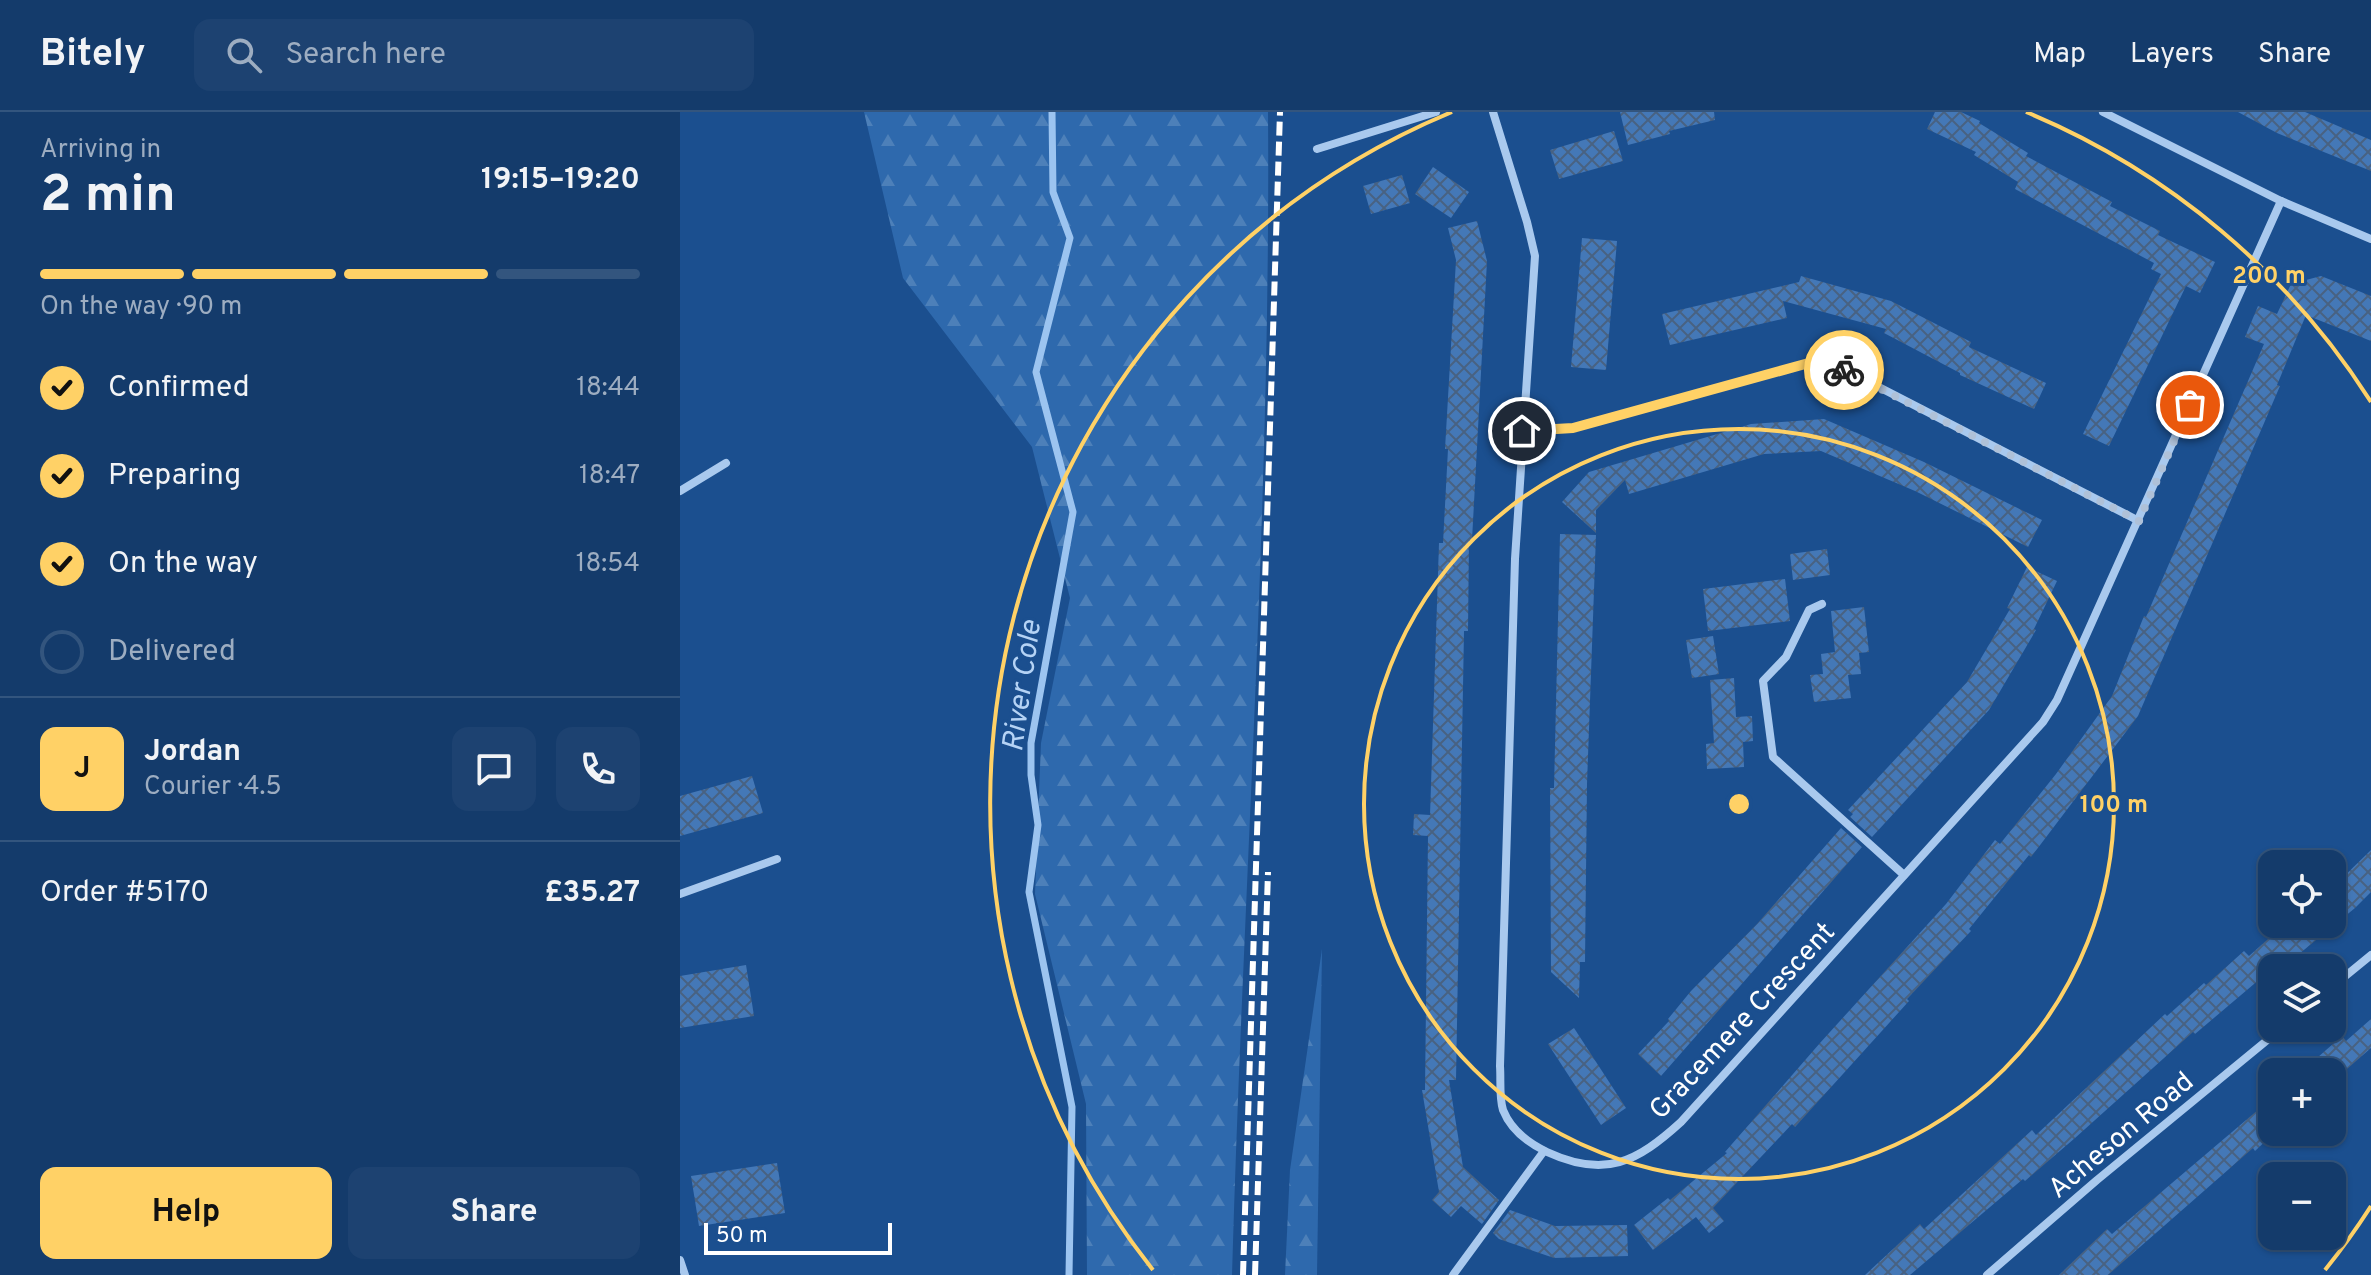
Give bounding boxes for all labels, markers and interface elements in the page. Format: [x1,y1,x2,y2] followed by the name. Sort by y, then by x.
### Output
[194,19,754,91] search box
[40,31,146,80] text: Bitely
[222,33,266,77] icon: search
[286,37,446,74] text: Search here
[2033,37,2086,73] text: Map
[2130,37,2214,73] text: Layers
[2258,37,2331,73] text: Share
[40,134,161,167] text: Arriving in
[481,162,640,199] text: 19:15–19:20
[40,164,176,230] text: 2 min
[2232,262,2306,292] text: 200 m
[40,291,242,324] text: On the way · 90 m
[1804,330,1884,410] courier
[1822,348,1866,392] icon: bike
[40,366,84,410] icon: check
[108,370,250,407] text: Confirmed
[2156,371,2224,439] pin
[576,372,640,405] text: 18:44
[2168,383,2212,427] icon: bag
[1488,397,1556,465] pin
[1500,409,1544,453] icon: home
[40,454,84,498] icon: check
[108,458,241,495] text: Preparing
[579,460,640,493] text: 18:47
[40,542,84,586] icon: check
[108,546,258,583] text: On the way
[576,548,640,581] text: 18:54
[996,618,1051,754] water label: River Cole
[108,634,236,671] text: Delivered
[452,727,536,811] button: chat
[556,727,640,811] button: phone
[144,734,241,771] text: Jordan
[74,751,90,788] text: J
[144,771,282,804] text: Courier · 4.5
[1725,790,1753,818] centre of rings
[2080,791,2148,821] text: 100 m
[2258,850,2346,1250] map controls
[2258,850,2346,938] button: locate
[40,875,209,912] text: Order #5170
[544,875,640,912] text: £35.27
[1642,916,1844,1128] street label: Gracemere Crescent
[2258,954,2346,1042] button: layers
[2258,1058,2346,1146] button: +
[2042,1065,2202,1208] street label: Acheson Road
[2258,1162,2346,1250] button: −
[40,1167,332,1259] button: Help
[348,1167,640,1259] button: Share
[704,1219,892,1255] scale bar
[716,1223,768,1250] text: 50 m

